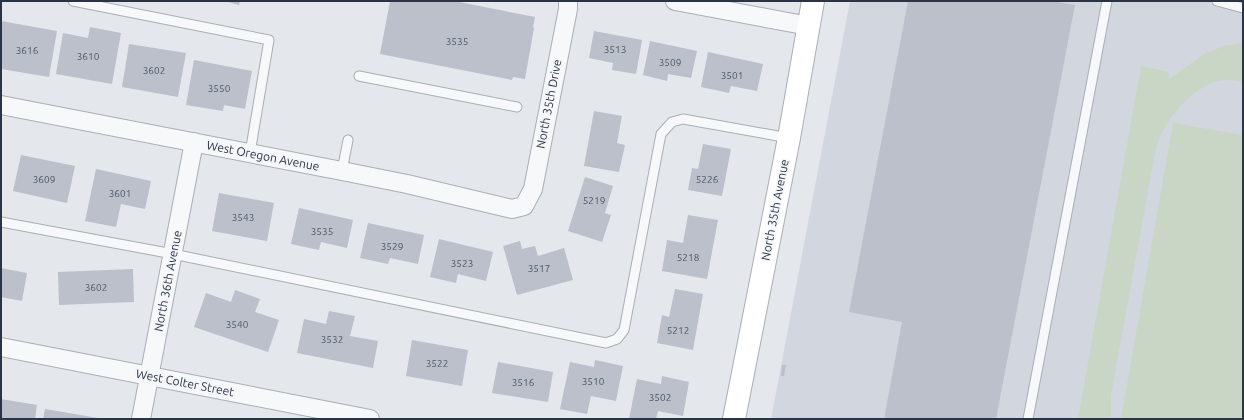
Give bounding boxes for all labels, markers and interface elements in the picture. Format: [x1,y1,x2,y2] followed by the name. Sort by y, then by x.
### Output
[446,36,468,47] house number: 3535
[604,44,626,55] house number: 3513
[16,45,39,56] house number: 3616
[77,51,100,62] house number: 3610
[659,57,681,68] house number: 3509
[533,58,564,150] street label: North 35th Drive
[143,65,165,76] house number: 3602
[721,70,743,81] house number: 3501
[208,83,231,94] house number: 3550
[206,138,321,173] street label: West Oregon Avenue
[758,158,791,262] street label: North 35th Avenue
[33,174,55,185] house number: 3609
[696,174,719,185] house number: 5226
[109,188,131,199] house number: 3601
[583,195,605,206] house number: 5219
[232,212,254,223] house number: 3543
[311,226,333,237] house number: 3535
[151,229,184,333] street label: North 36th Avenue
[381,241,403,252] house number: 3529
[677,252,700,263] house number: 5218
[451,258,473,269] house number: 3523
[528,263,550,274] house number: 3517
[85,282,107,293] house number: 3602
[226,319,249,330] house number: 3540
[667,325,689,336] house number: 5212
[321,334,343,345] house number: 3532
[426,358,448,369] house number: 3522
[135,367,236,398] street label: West Colter Street
[582,376,605,387] house number: 3510
[512,377,535,388] house number: 3516
[649,392,671,403] house number: 3502

